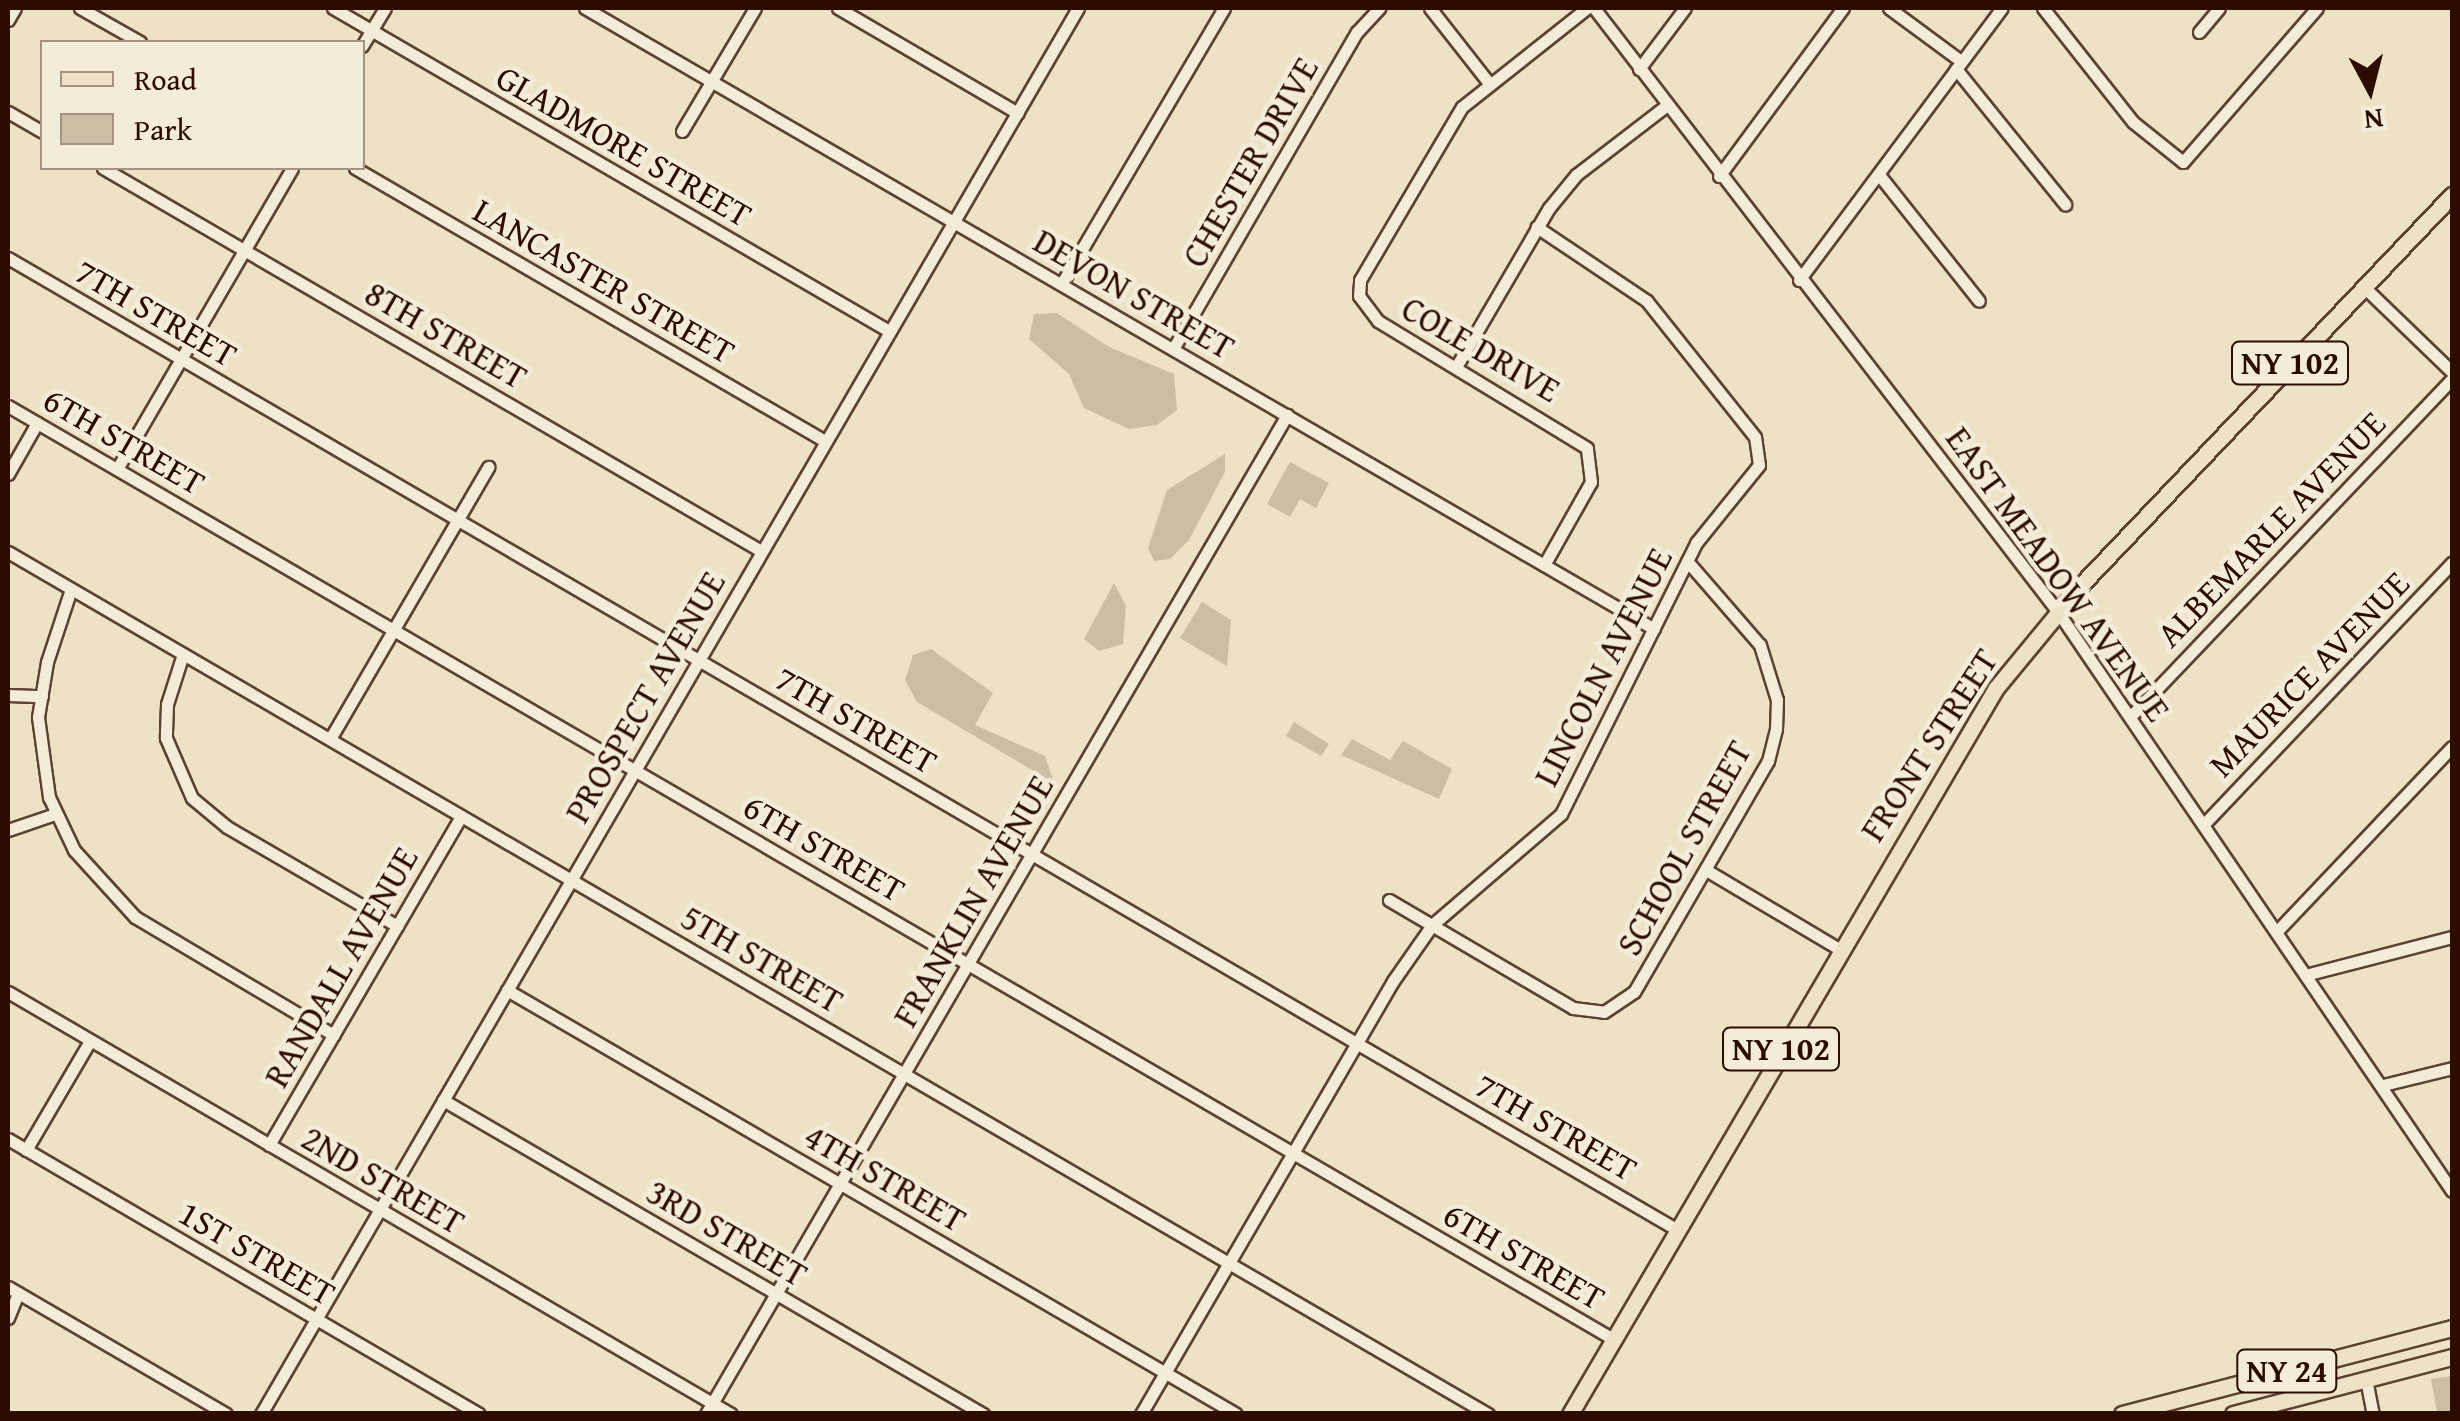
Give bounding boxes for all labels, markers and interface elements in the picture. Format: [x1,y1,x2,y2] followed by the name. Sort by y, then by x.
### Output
[40,40,365,170] legend
[2320,40,2420,140] north arrow
[1173,50,1327,274] street label: CHESTER DRIVE
[489,56,759,236] street label: GLADMORE STREET
[134,57,197,101] text: Road
[2362,99,2386,142] text: N
[134,107,192,151] text: Park
[466,189,742,373] street label: LANCASTER STREET
[1026,220,1242,368] street label: DEVON STREET
[68,250,244,376] street label: 7TH STREET
[358,272,534,398] street label: 8TH STREET
[1394,287,1568,411] street label: COLE DRIVE
[2230,336,2350,390] road number: NY 102
[36,378,212,504] street label: 6TH STREET
[2148,403,2394,655] street label: ALBEMARLE AVENUE
[1937,419,2179,729] street label: EAST MEADOW AVENUE
[1525,541,1681,793] street label: LINCOLN AVENUE
[2200,562,2418,786] street label: MAURICE AVENUE
[556,564,734,830] street label: PROSPECT AVENUE
[1851,641,2007,849] street label: FRONT STREET
[768,657,944,783] street label: 7TH STREET
[1608,734,1760,962] street label: SCHOOL STREET
[884,768,1062,1034] street label: FRANKLIN AVENUE
[736,785,912,911] street label: 6TH STREET
[255,839,427,1095] street label: RANDALL AVENUE
[674,896,850,1022] street label: 5TH STREET
[1721,1022,1841,1076] road number: NY 102
[1468,1064,1644,1190] street label: 7TH STREET
[797,1115,973,1241] street label: 4TH STREET
[294,1117,472,1243] street label: 2ND STREET
[639,1170,815,1296] street label: 3RD STREET
[172,1192,342,1314] street label: 1ST STREET
[1436,1193,1612,1319] street label: 6TH STREET
[2234,1344,2340,1398] road number: NY 24

